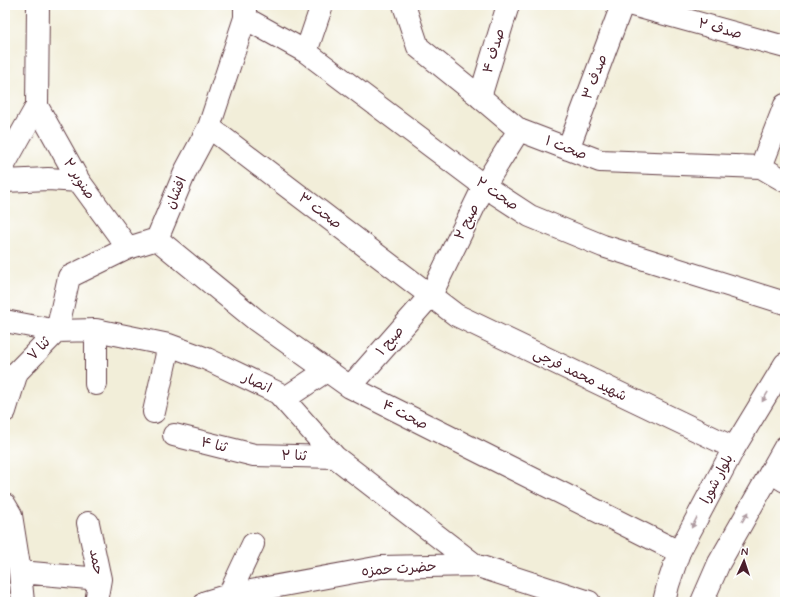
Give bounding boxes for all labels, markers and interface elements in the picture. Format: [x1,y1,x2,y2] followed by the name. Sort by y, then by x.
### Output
[696,15,744,43] street label: صدف ۲
[479,27,509,75] street label: صدف ۴
[578,52,612,102] street label: صدف ۳
[543,132,589,164] street label: صحت ۱
[59,155,99,203] street label: صنوبر ۲
[472,173,522,215] street label: صحت ۲
[161,174,191,212] street label: افشان
[295,189,345,233] street label: صحت ۳
[451,201,483,243] street label: صبح ۲
[372,322,408,360] street label: صبح ۱
[24,333,55,365] street label: ثنا ۷
[530,345,630,405] street label: شهید محمد فرجی
[239,368,274,397] street label: انصار
[761,391,768,403] one-way arrow
[379,396,431,434] street label: صحت ۴
[199,433,230,457] street label: ثنا ۴
[281,447,308,465] street label: ثنا ۲
[697,451,737,507] street label: بلوار شورا
[742,512,749,523] one-way arrow
[691,517,698,528] one-way arrow
[724,541,764,581] north arrow
[740,545,748,559] text: N
[85,548,107,576] street label: حمد
[361,557,437,581] street label: حضرت حمزه

